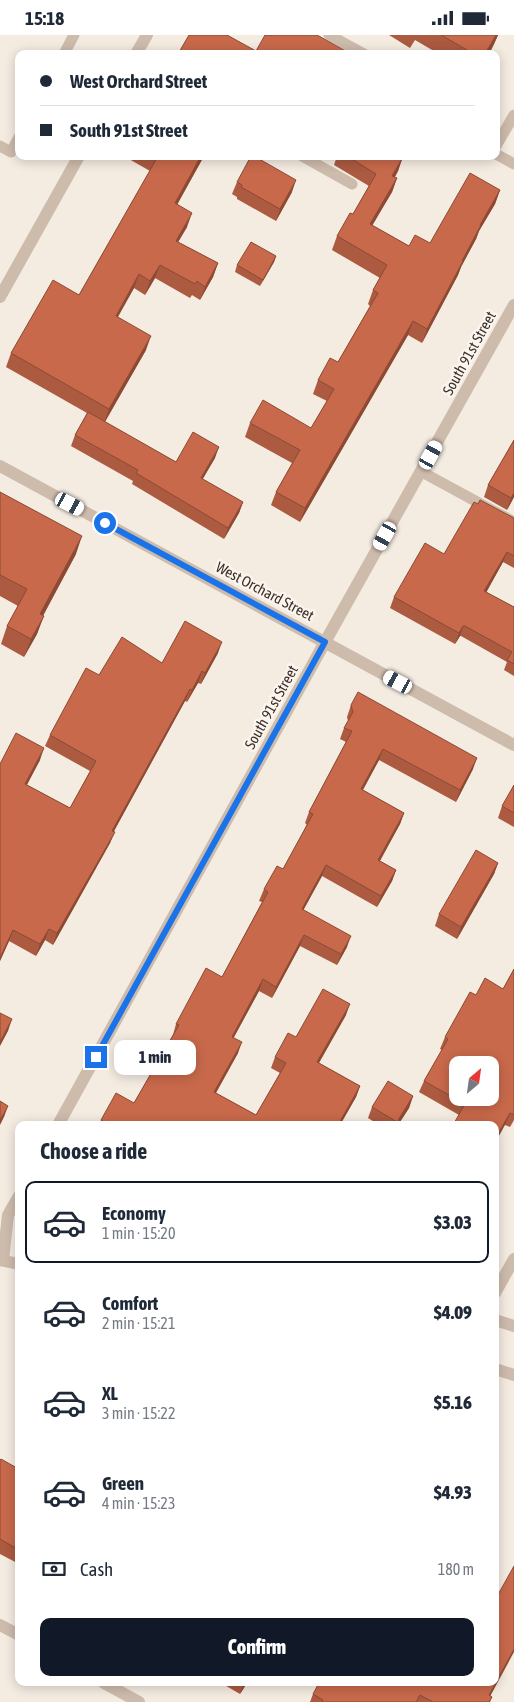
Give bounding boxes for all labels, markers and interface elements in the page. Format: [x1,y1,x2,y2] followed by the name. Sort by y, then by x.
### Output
[25,7,64,29] text: 15:18
[70,70,207,92] text: West Orchard Street
[70,119,188,141] text: South 91st Street
[439,308,499,398] street label: South 91st Street
[417,438,444,472] car
[53,490,86,518] car
[94,512,116,534] route start
[371,519,398,553] car
[213,558,317,624] street label: West Orchard Street
[241,662,301,752] street label: South 91st Street
[381,668,414,696] car
[114,1039,196,1075] callout: 1 min
[85,1046,107,1068] route end
[139,1048,171,1066] text: 1 min
[449,1056,499,1106] north arrow
[449,1056,499,1106] map controls
[40,1138,147,1164] text: Choose a ride
[42,1200,87,1245] icon: car
[102,1202,166,1224] text: Economy
[434,1211,472,1233] text: $3.03
[102,1224,175,1242] text: 1 min · 15:20
[42,1290,87,1335] icon: car
[102,1292,158,1314] text: Comfort
[434,1301,472,1323] text: $4.09
[102,1314,175,1332] text: 2 min · 15:21
[42,1380,87,1425] icon: car
[102,1382,118,1404] text: XL
[434,1391,472,1413] text: $5.16
[102,1404,175,1422] text: 3 min · 15:22
[42,1470,87,1515] icon: car
[102,1472,144,1494] text: Green
[434,1481,472,1503] text: $4.93
[102,1494,175,1512] text: 4 min · 15:23
[40,1555,68,1583] icon: cash
[80,1558,113,1580] text: Cash
[438,1560,474,1578] text: 180 m
[40,1618,474,1676] button: Confirm

